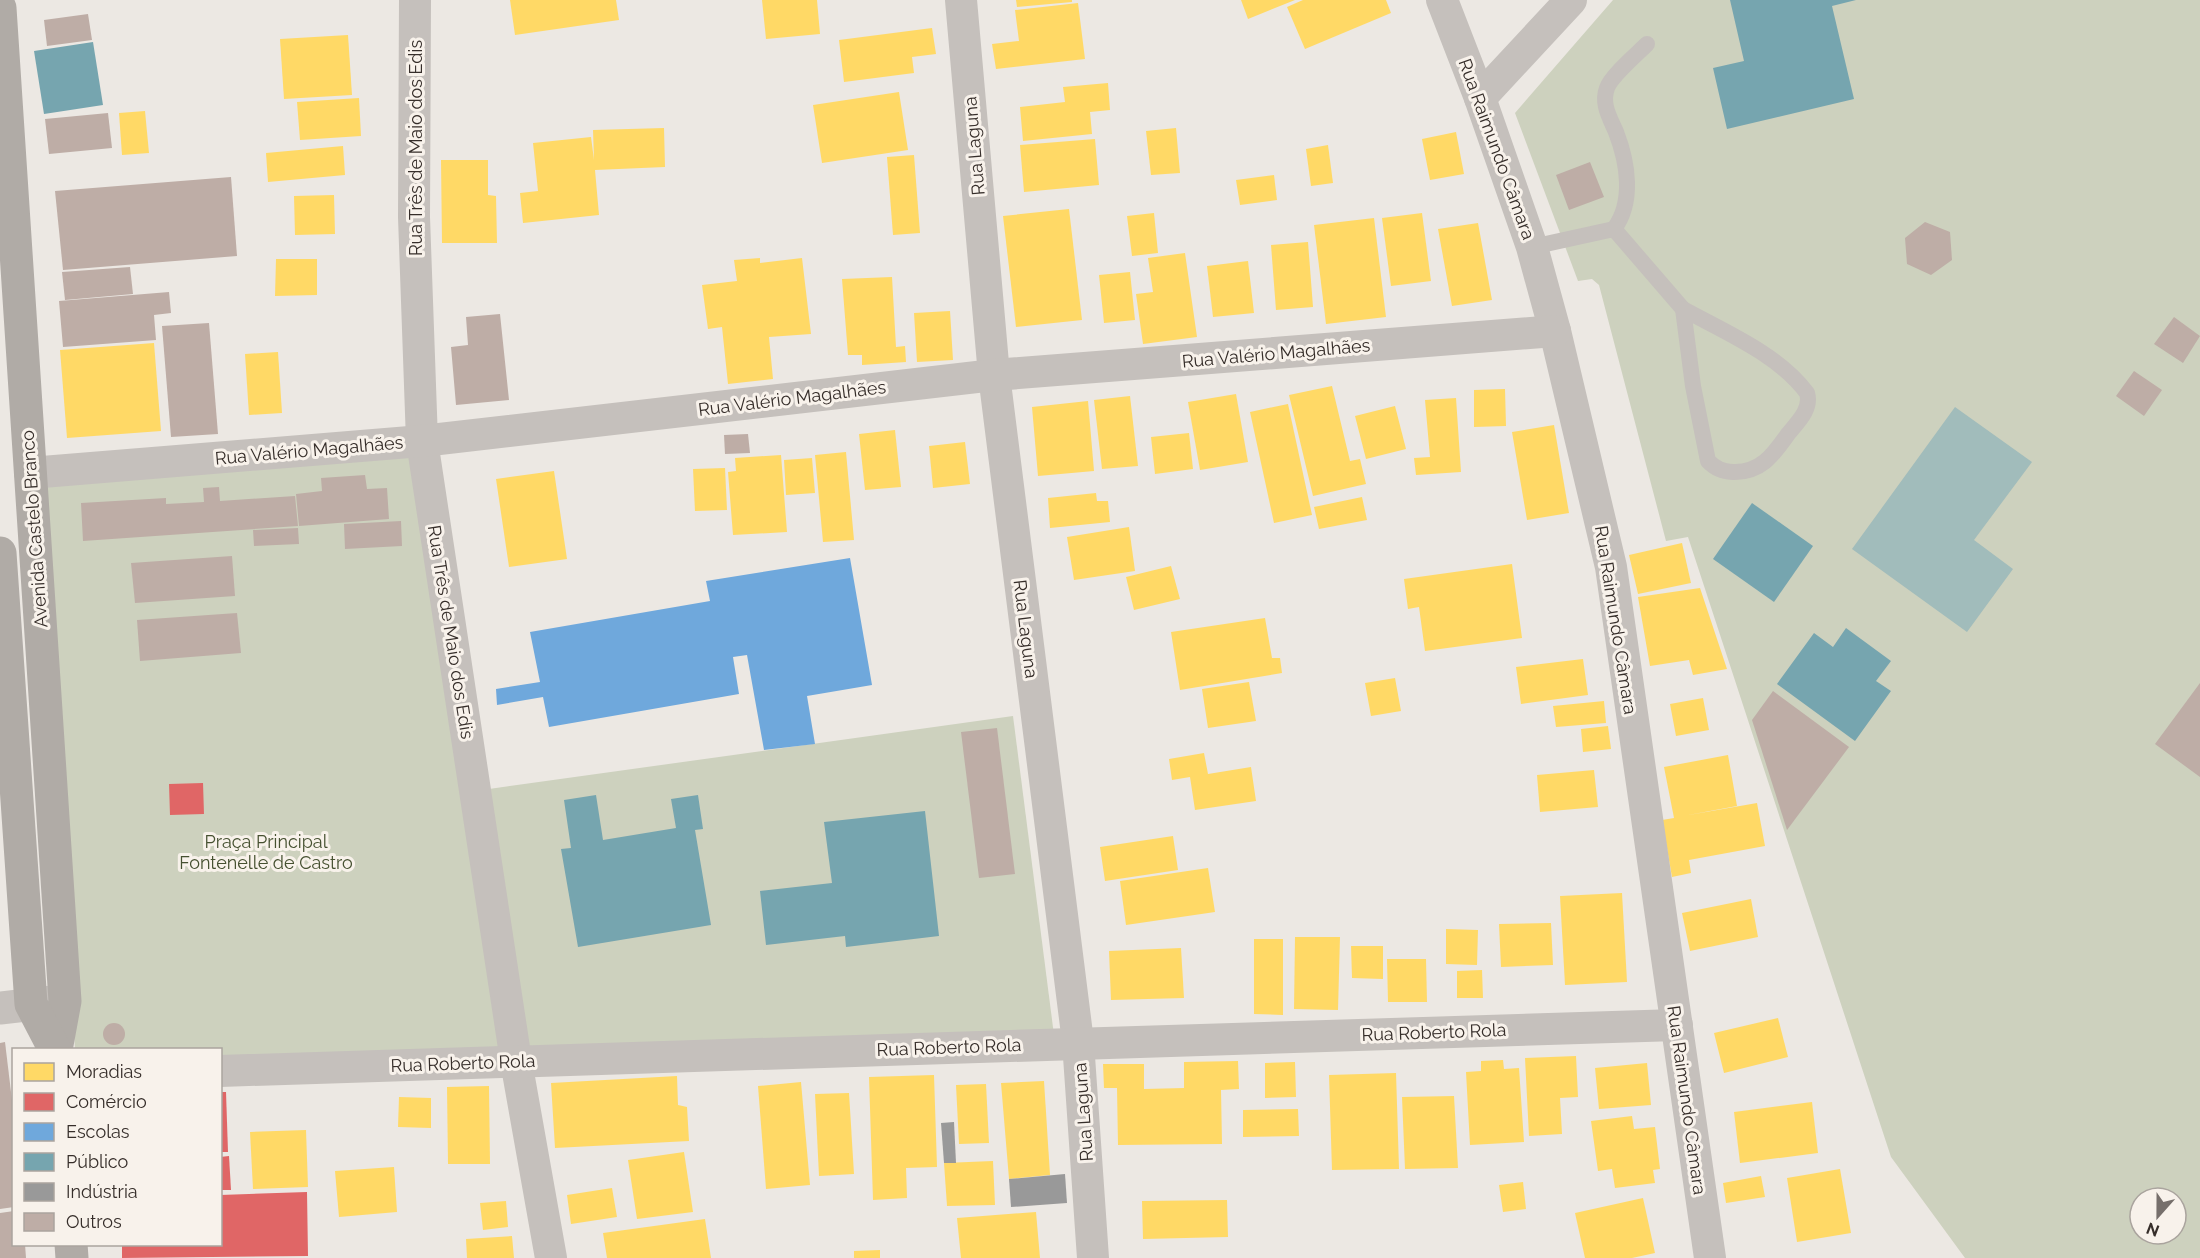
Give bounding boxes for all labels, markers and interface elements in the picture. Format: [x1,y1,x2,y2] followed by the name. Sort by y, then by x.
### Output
[405,40,426,256] street label: Rua Três de Maio dos Edis
[1454,56,1540,242] street label: Rua Raimundo Câmara
[959,96,989,196] street label: Rua Laguna
[1181,334,1371,372] street label: Rua Valério Magalhães
[697,376,887,420] street label: Rua Valério Magalhães
[17,429,51,628] street label: Avenida Castelo Branco
[214,431,404,469] street label: Rua Valério Magalhães
[424,524,478,741] street label: Rua Três de Maio dos Edis
[1591,524,1641,716] street label: Rua Raimundo Câmara
[1010,579,1042,679] street label: Rua Laguna
[179,831,353,873] park label: Praça Principal Fontenelle de Castro
[1663,1004,1711,1196] street label: Rua Raimundo Câmara
[1361,1019,1507,1045] street label: Rua Roberto Rola
[876,1034,1022,1060] street label: Rua Roberto Rola
[12,1048,222,1246] legend
[390,1050,536,1076] street label: Rua Roberto Rola
[66,1061,142,1082] text: Moradias
[1069,1062,1097,1162] street label: Rua Laguna
[66,1091,147,1112] text: Comércio
[66,1121,130,1142] text: Escolas
[66,1151,129,1172] text: Público
[66,1181,138,1202] text: Indústria
[2128,1186,2188,1246] north arrow
[66,1211,122,1232] text: Outros
[2144,1218,2162,1241] text: N

